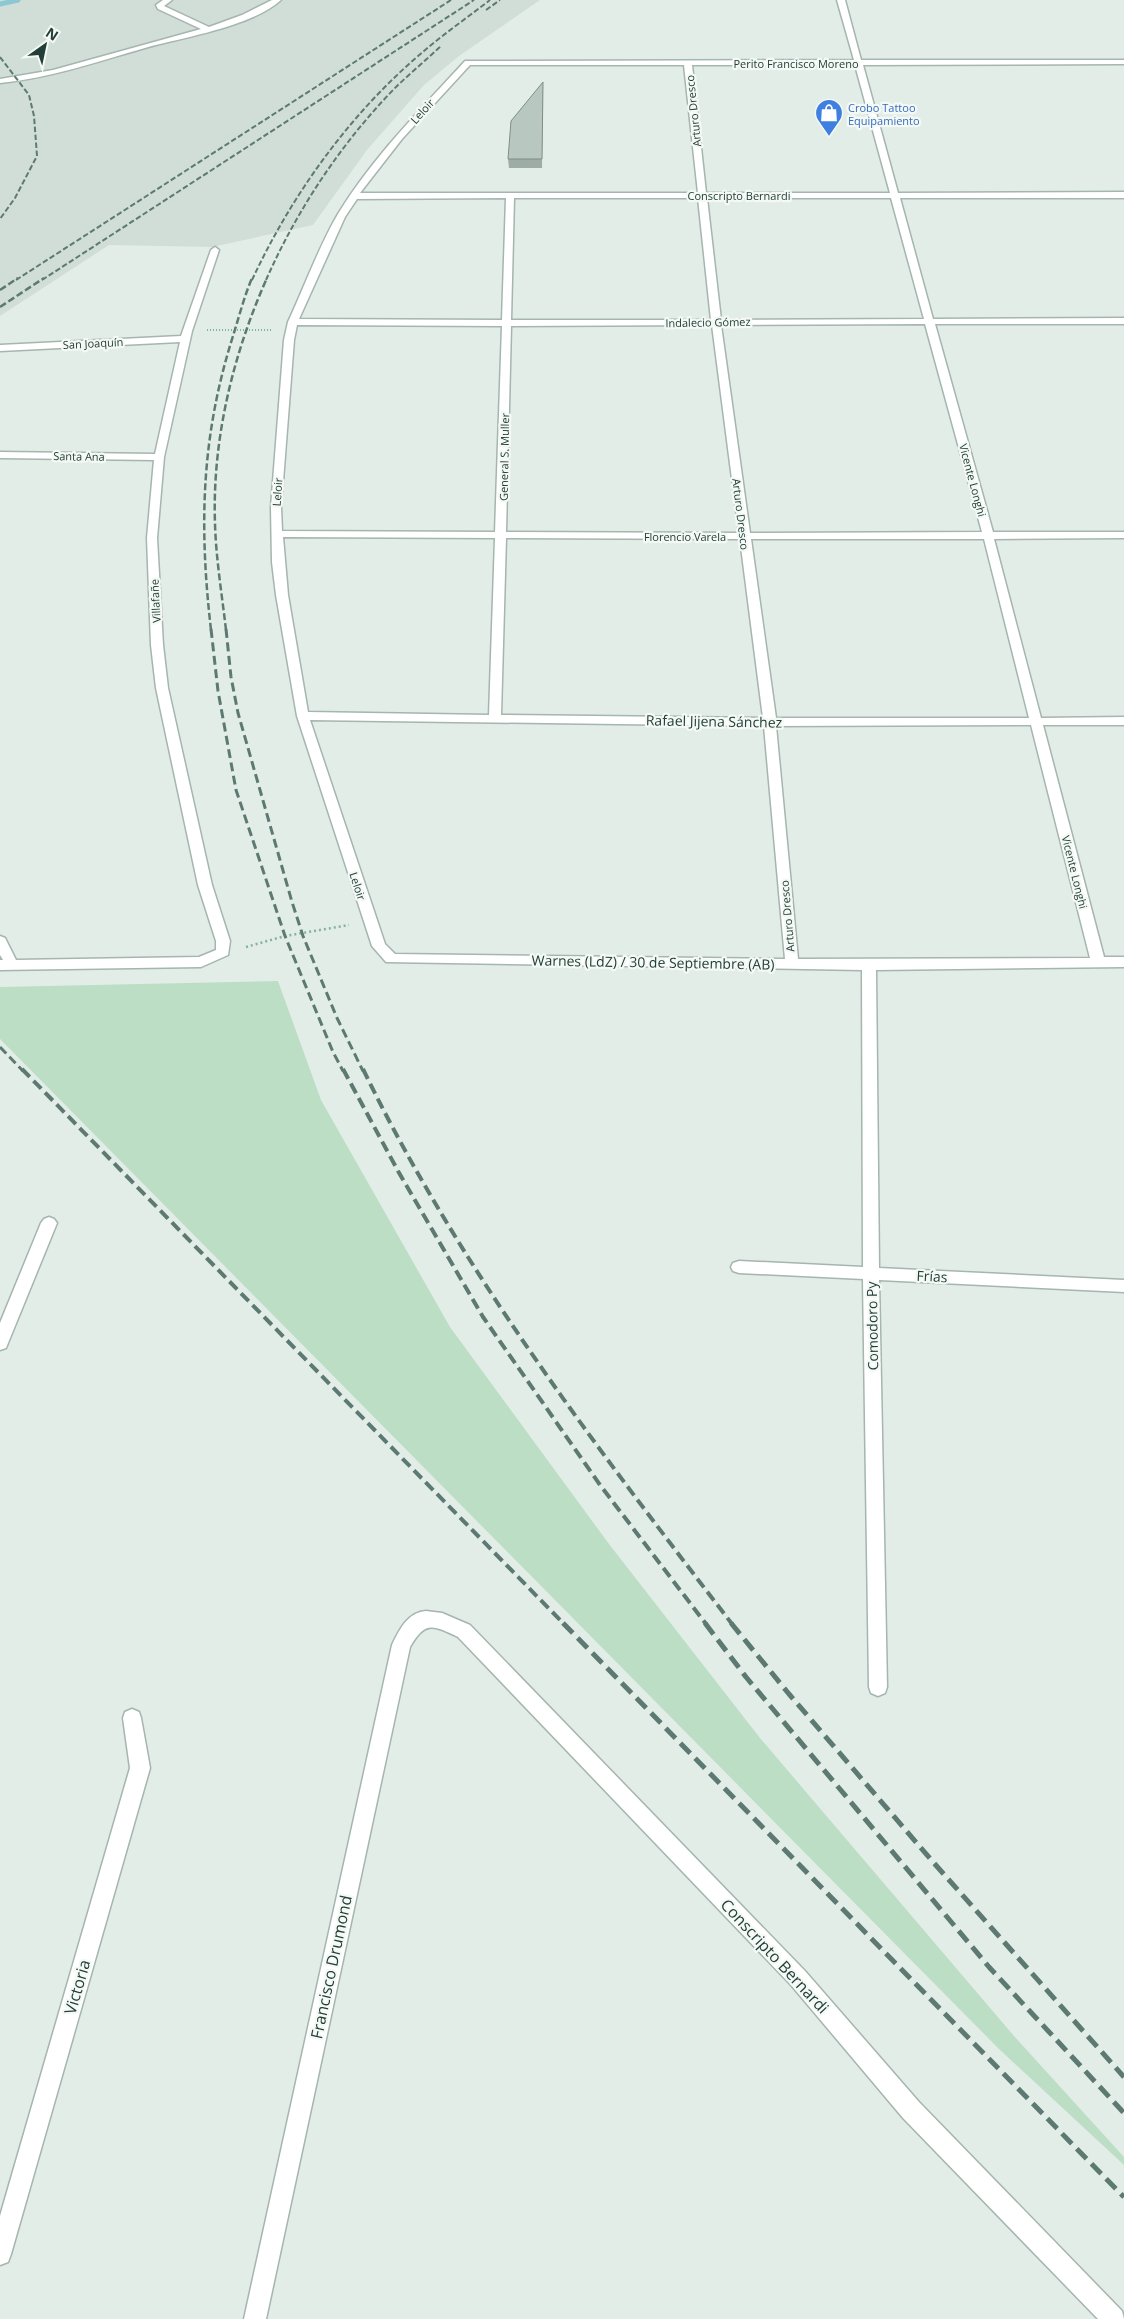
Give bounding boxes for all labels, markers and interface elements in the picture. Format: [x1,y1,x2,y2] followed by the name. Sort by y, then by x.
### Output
[20,20,70,70] north arrow
[42,23,62,45] text: N
[733,56,859,71] street label: Perito Francisco Moreno
[682,74,704,148] street label: Arturo Dresco
[407,95,437,127] street label: Leloir
[814,98,844,137] shop icon: Crobo Tattoo Equipamiento
[848,100,920,128] place label: Crobo Tattoo Equipamiento
[688,188,790,203] street label: Conscripto Bernardi
[665,314,751,330] street label: Indalecio Gómez
[62,334,124,352] street label: San Joaquín
[496,412,512,501] street label: General S. Muller
[956,442,990,518] street label: Vicente Longhi
[53,448,105,464] street label: Santa Ana
[269,477,286,507] street label: Leloir
[729,477,753,551] street label: Arturo Dresco
[644,529,726,544] street label: Florencio Varela
[146,579,164,623] street label: Villafañe
[646,710,783,732] street label: Rafael Jijena Sánchez
[1059,834,1091,910] street label: Vicente Longhi
[346,870,370,902] street label: Leloir
[776,879,798,952] street label: Arturo Dresco
[531,950,775,974] street label: Warnes (LdZ) / 30 de Septiembre (AB)
[916,1266,948,1286] street label: Frías
[862,1280,882,1371] street label: Comodoro Py
[305,1893,357,2041] street label: Francisco Drumond
[716,1894,834,2018] street label: Conscripto Bernardi
[59,1957,95,2017] street label: Victoria

